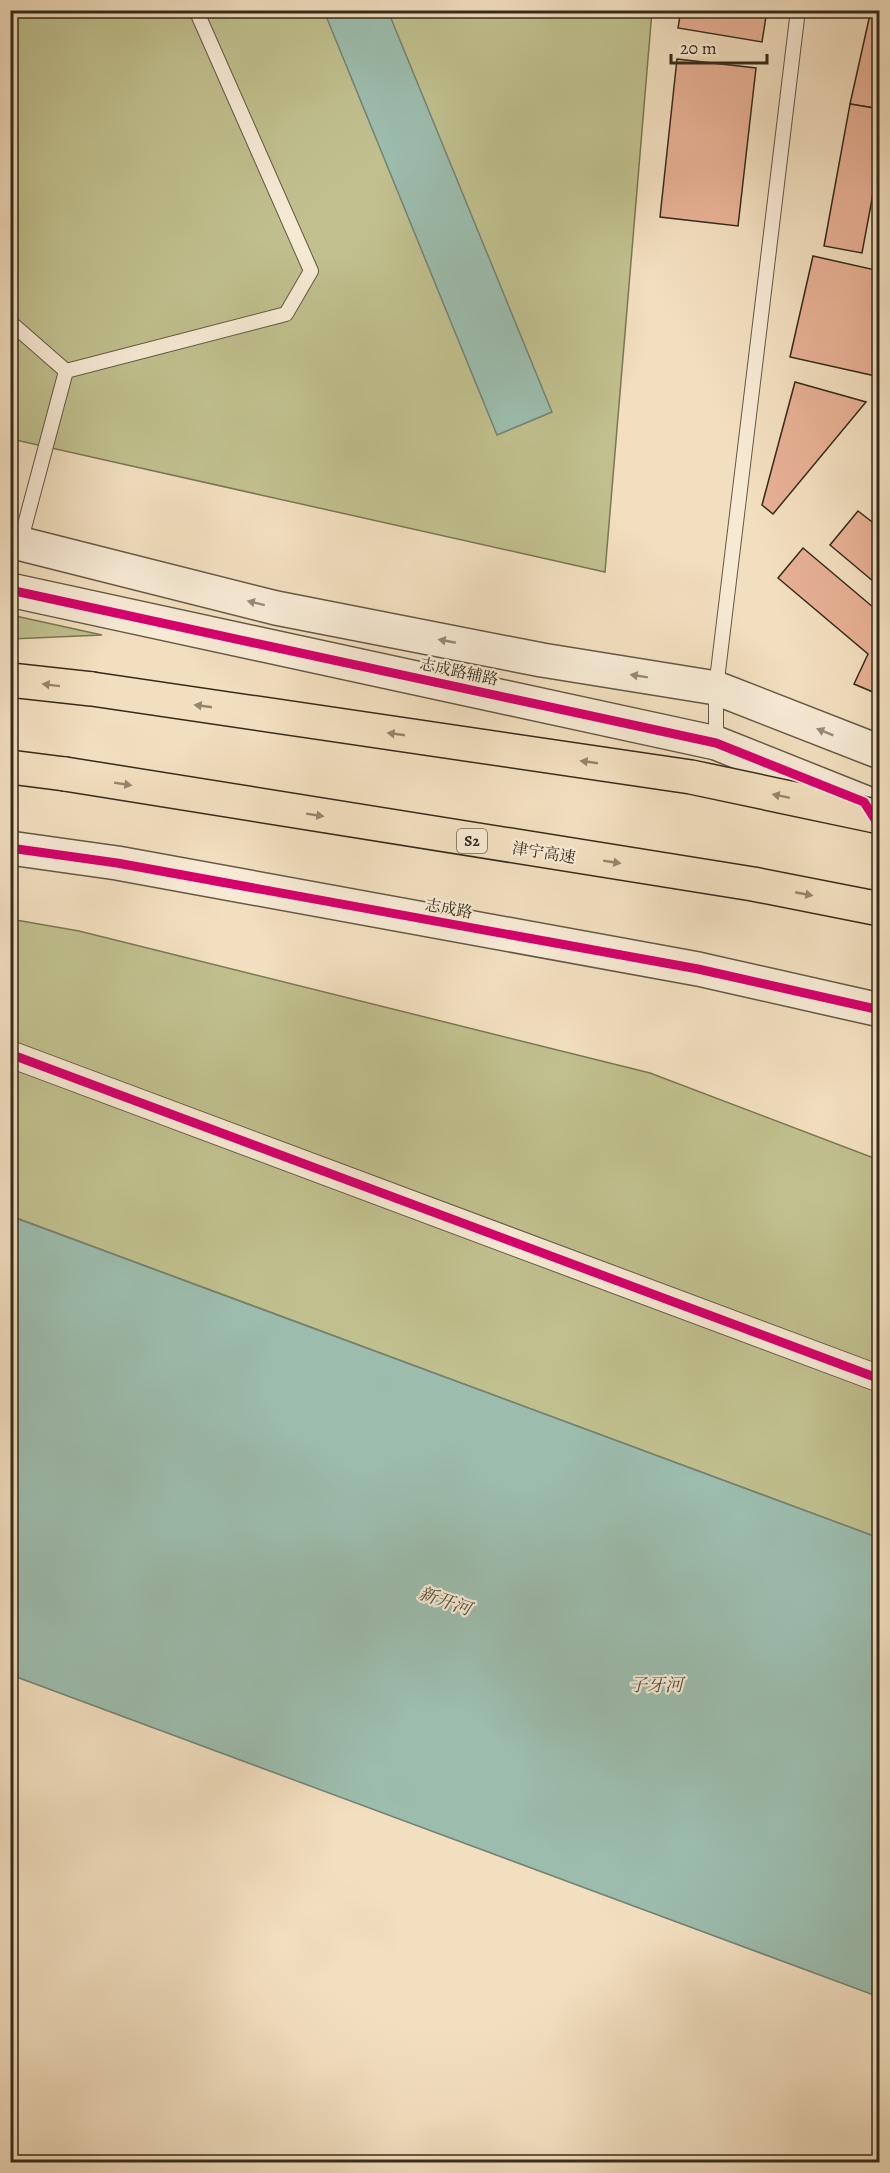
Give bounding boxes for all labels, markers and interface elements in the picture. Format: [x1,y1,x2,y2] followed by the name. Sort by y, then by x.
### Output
[671,27,767,65] scale bar
[680,36,717,60] text: 20 m
[247,597,265,607] one-way arrow
[437,636,456,645] one-way arrow
[417,653,500,691] street label: 志成路辅路
[629,671,648,680] one-way arrow
[41,680,60,689] one-way arrow
[194,701,213,710] one-way arrow
[815,727,833,737] one-way arrow
[387,729,406,738] one-way arrow
[580,757,599,766] one-way arrow
[113,779,132,788] one-way arrow
[771,791,790,800] one-way arrow
[306,811,325,820] one-way arrow
[457,829,487,853] road number: S2
[511,837,577,869] street label: 津宁高速
[602,858,621,867] one-way arrow
[795,890,814,899] one-way arrow
[423,894,474,924] street label: 志成路
[416,1581,477,1622] water label: 新开河
[629,1673,686,1697] water label: 子牙河

